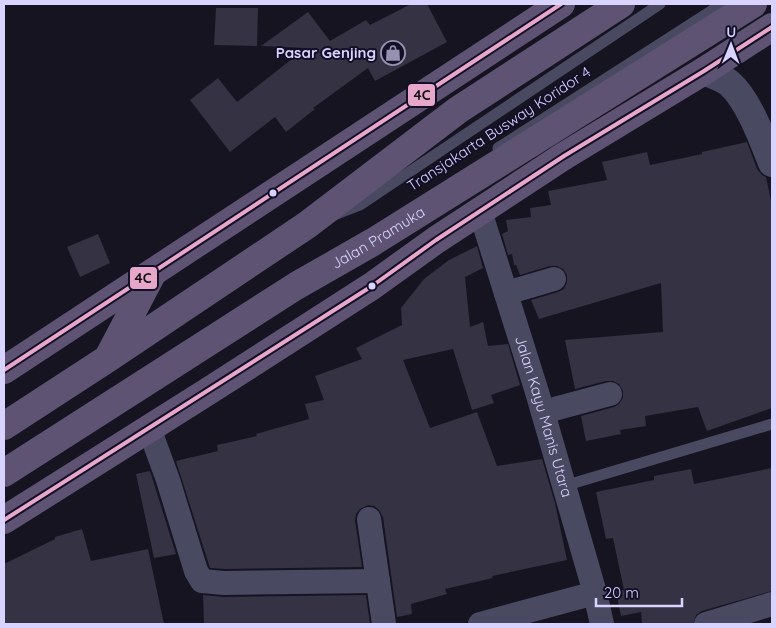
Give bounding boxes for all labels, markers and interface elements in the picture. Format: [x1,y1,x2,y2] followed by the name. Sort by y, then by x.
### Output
[706,20,756,70] north arrow
[726,23,736,41] text: U
[380,40,406,66] shop icon: Pasar Genjing
[276,43,376,62] place label: Pasar Genjing
[403,62,594,195] street label: Transjakarta Busway Koridor 4
[407,83,436,107] line badge: 4C
[413,86,431,104] text: 4C
[268,188,278,198] unlabelled marker
[328,202,428,273] street label: Jalan Pramuka
[129,266,158,290] line badge: 4C
[134,269,152,287] text: 4C
[367,281,377,291] unlabelled marker
[511,333,577,499] street label: Jalan Kayu Manis Utara
[596,576,682,608] scale bar
[604,583,639,602] text: 20 m

